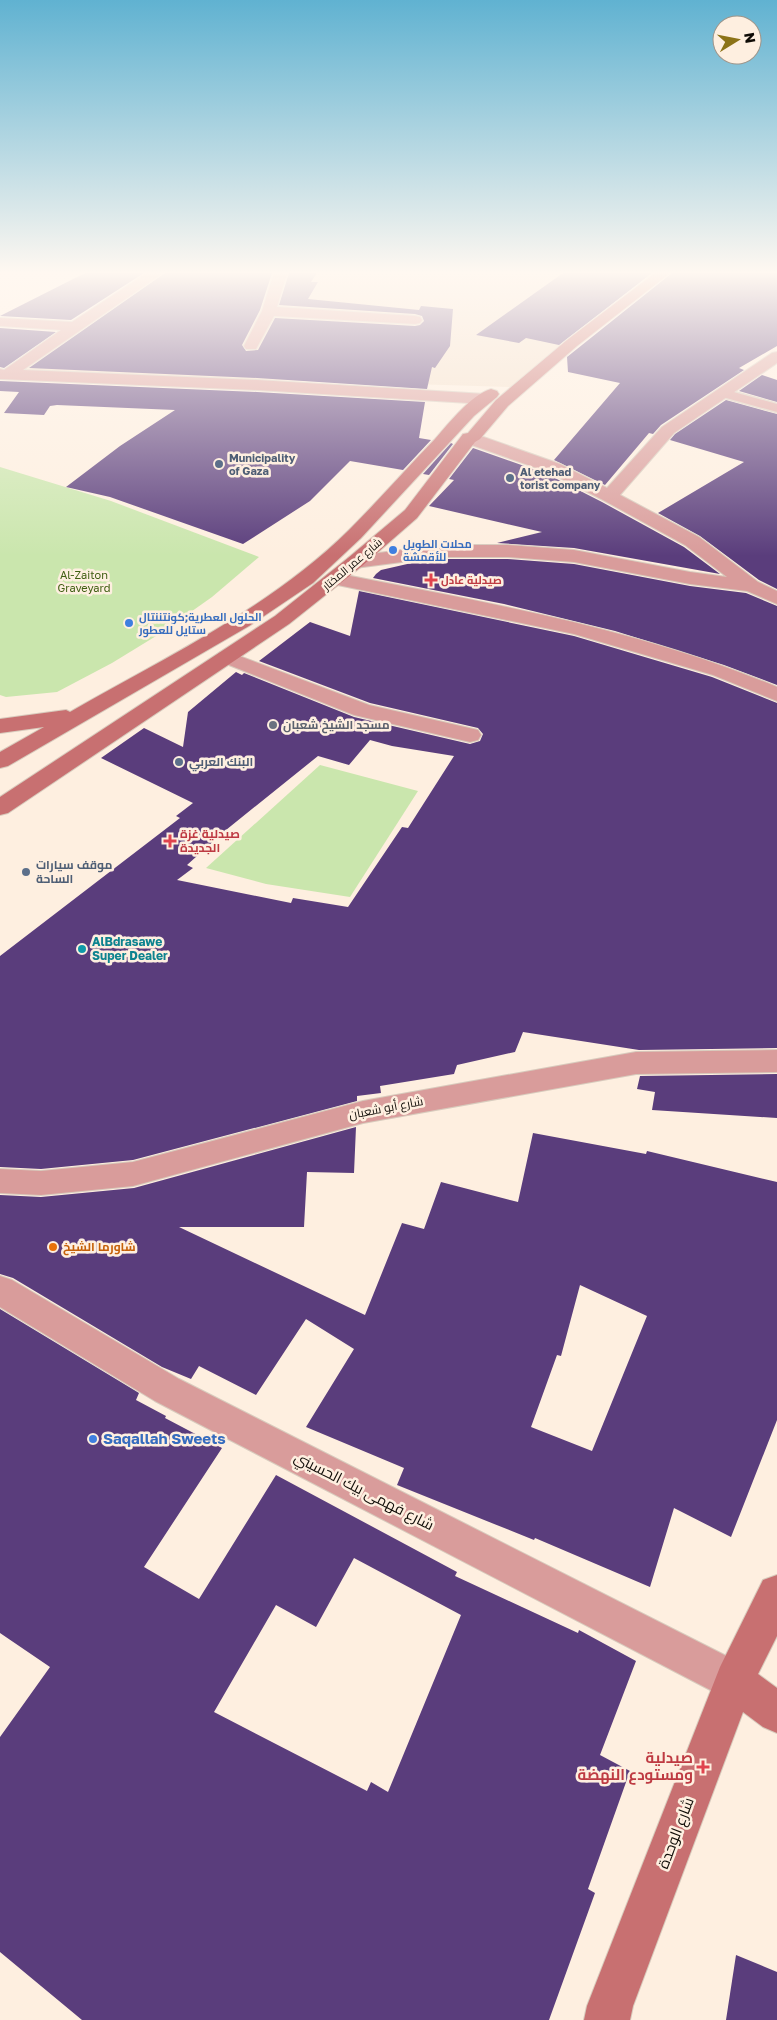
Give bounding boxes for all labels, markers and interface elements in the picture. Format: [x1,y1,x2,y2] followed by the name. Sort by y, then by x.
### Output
[712,15,762,65] north arrow
[741,31,760,44] text: N
[229,451,296,477] place label: Municipality of Gaza
[213,458,225,470] marker: Municipality of Gaza
[520,465,601,491] place label: Al etehad torist company
[504,472,516,484] marker: Al etehad torist company
[319,535,385,594] street label: شارع عمر المختار
[403,537,472,563] place label: محلات الطويل للأقمشة
[387,544,399,556] marker: محلات الطويل للأقمشة
[57,568,111,594] park label: Al-Zaiton Graveyard
[441,573,502,587] place label: صيدلية عادل
[425,574,437,586] marker: صيدلية عادل
[138,610,262,638] place label: الحلول العطرية;كونتننتال ستايل للعطور
[123,617,135,629] marker: الحلول العطرية;كونتننتال ستايل للعطور
[283,717,390,734] place label: مسجد الشيخ شعبان
[267,719,279,731] marker: مسجد الشيخ شعبان
[189,754,253,772] place label: البنك العربي
[173,756,185,768] marker: البنك العربي
[180,826,240,855] place label: صيدلية غزة الجديدة
[164,835,176,847] marker: صيدلية غزة الجديدة
[36,857,113,886] place label: موقف سيارات الساحة
[20,866,32,878] marker: موقف سيارات الساحة
[92,934,168,963] place label: AlBdrasawe Super Dealer
[76,943,88,955] marker: AlBdrasawe Super Dealer
[348,1093,425,1123] street label: شارع أبو شعبان
[63,1239,136,1256] place label: شاورما الشيخ
[47,1241,59,1253] marker: شاورما الشيخ
[103,1429,226,1447] place label: Saqallah Sweets
[87,1433,99,1445] marker: Saqallah Sweets
[290,1447,437,1537] street label: شارع فهمى بيك الحسيني
[577,1748,693,1785] place label: صيدلية ومستودع النهضة
[697,1761,709,1773] marker: صيدلية ومستودع النهضة
[653,1795,700,1872] street label: شارع الوحدة

